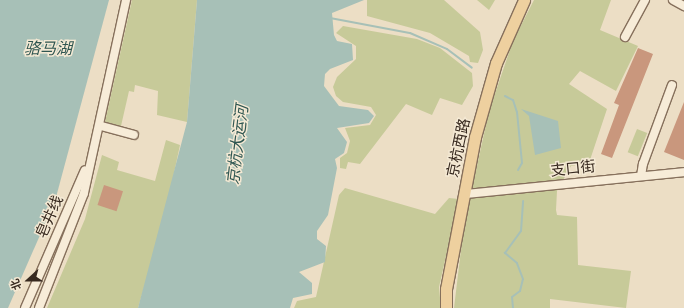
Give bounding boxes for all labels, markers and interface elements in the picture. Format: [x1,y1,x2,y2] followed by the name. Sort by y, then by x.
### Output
[24,39,72,59] water label: 骆马湖
[224,104,252,186] water label: 京杭大运河
[444,117,474,179] street label: 京杭西路
[550,158,596,180] street label: 支口街
[33,193,67,241] street label: 皂井线
[8,260,48,300] north arrow
[6,276,26,293] text: 北

